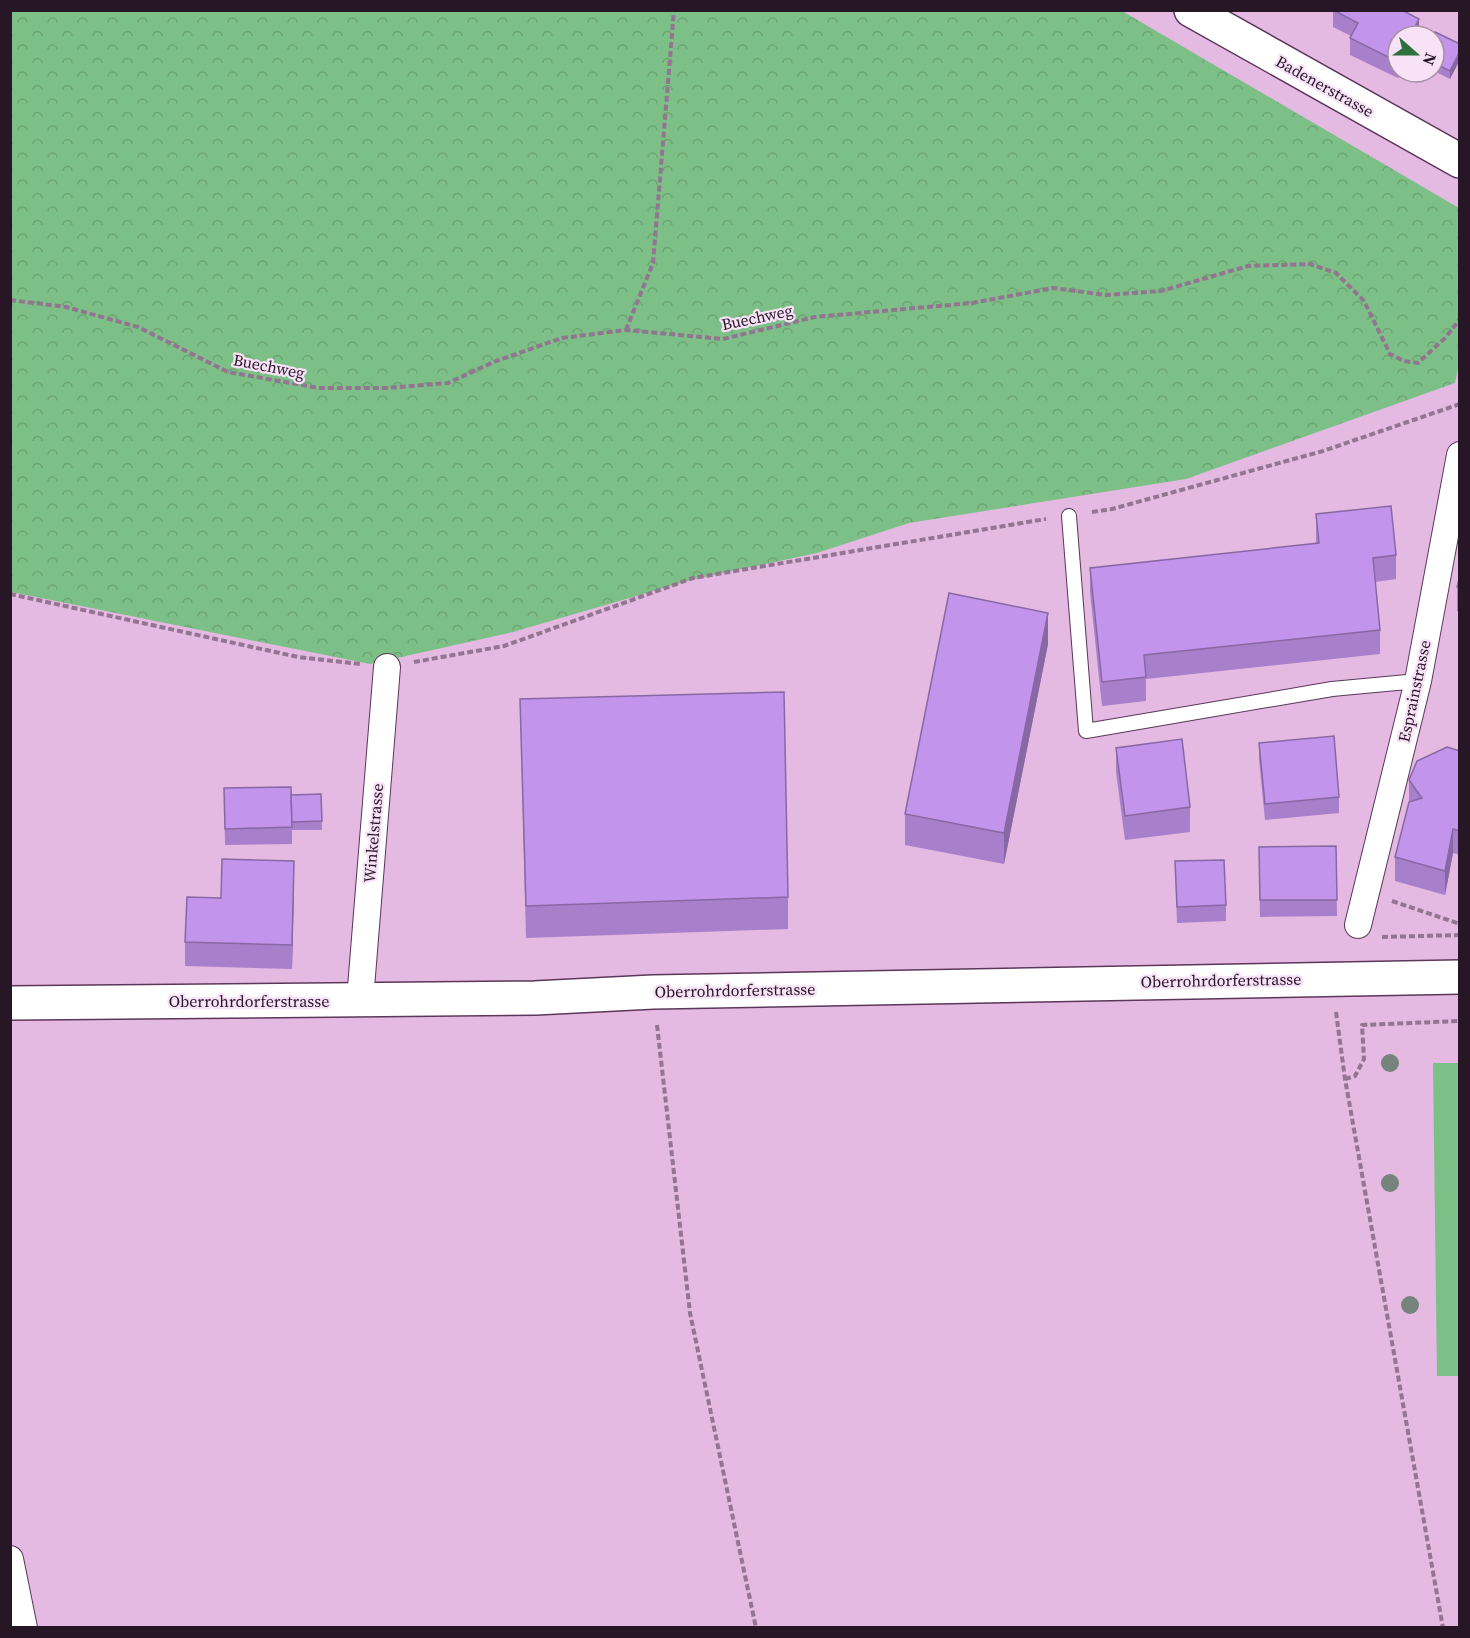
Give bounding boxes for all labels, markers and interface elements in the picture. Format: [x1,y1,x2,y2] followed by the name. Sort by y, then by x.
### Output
[1386,24,1446,84] north arrow
[1272,50,1378,122] street label: Badenerstrasse
[1418,50,1442,69] text: N
[719,299,795,335] street label: Buechweg
[231,348,307,384] street label: Buechweg
[1392,638,1436,744] street label: Esprainstrasse
[358,782,388,884] street label: Winkelstrasse
[1140,968,1302,992] street label: Oberrohrdorferstrasse
[654,978,816,1002] street label: Oberrohrdorferstrasse
[169,990,329,1012] street label: Oberrohrdorferstrasse

